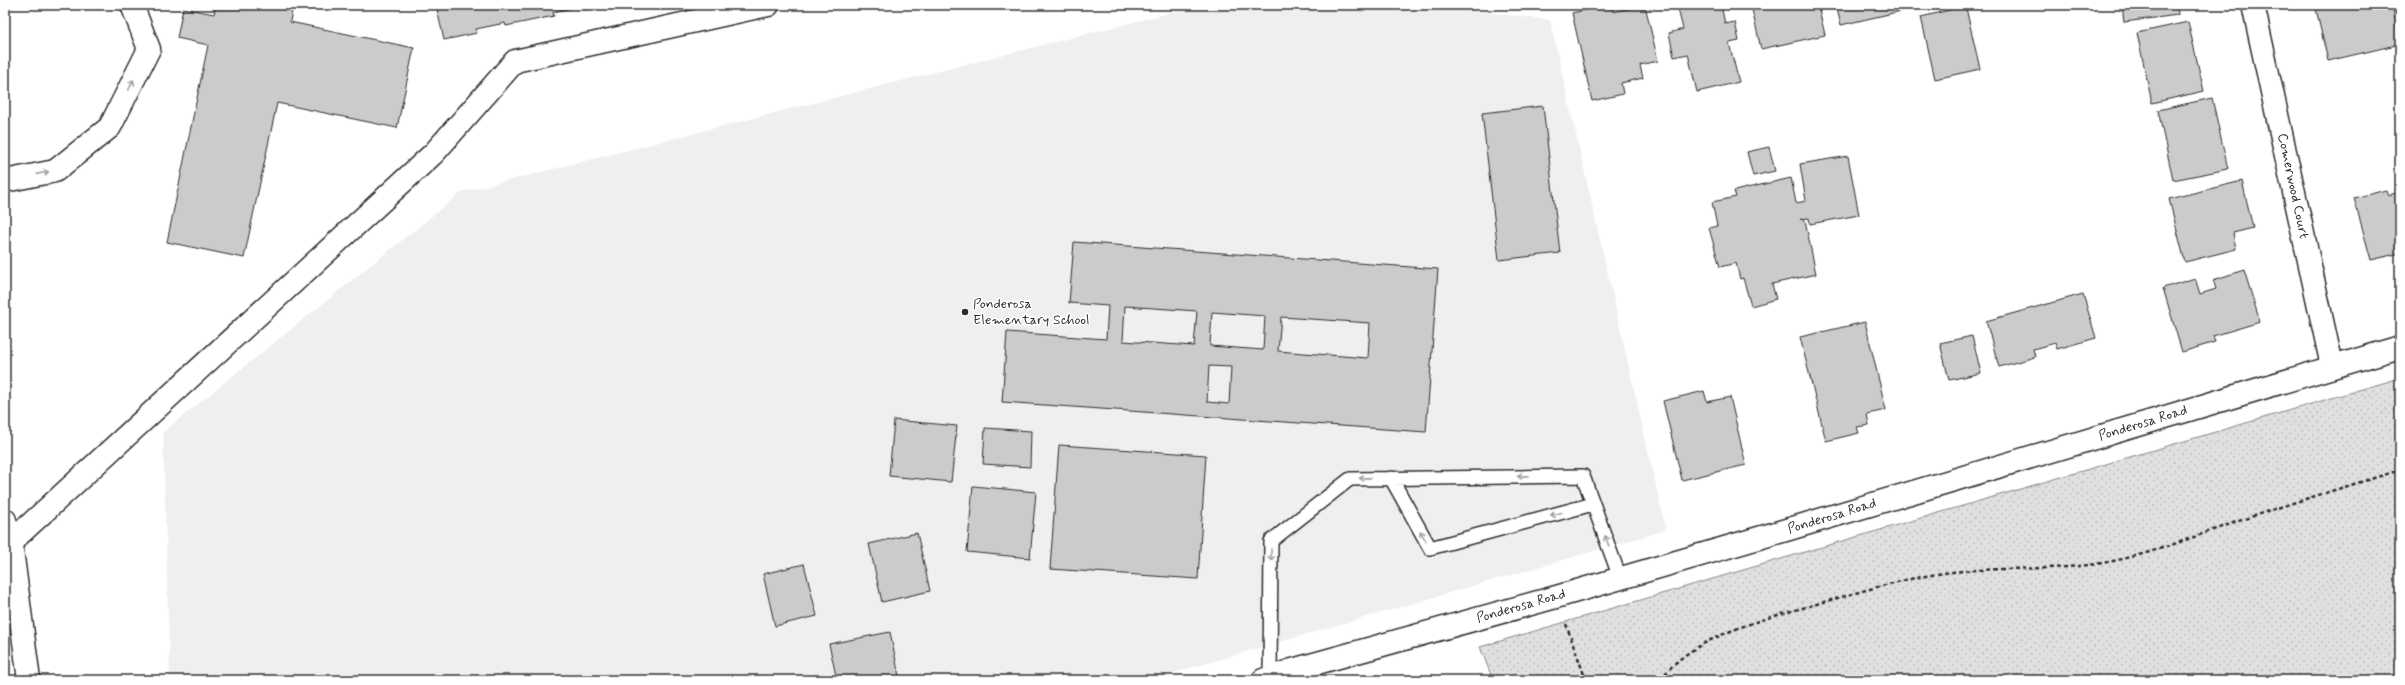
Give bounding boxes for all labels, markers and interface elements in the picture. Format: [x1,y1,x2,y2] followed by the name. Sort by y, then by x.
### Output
[128,79,135,91] one-way arrow
[2273,131,2313,241] street label: Comerwood Court
[36,169,49,177] one-way arrow
[973,295,1089,329] place label: Ponderosa Elementary School
[960,307,970,317] marker: Ponderosa Elementary School
[2097,401,2189,445] street label: Ponderosa Road
[1517,473,1530,480] one-way arrow
[1359,475,1372,482] one-way arrow
[1786,494,1878,538] street label: Ponderosa Road
[1549,511,1562,518] one-way arrow
[1419,530,1426,542] one-way arrow
[1603,535,1610,548] one-way arrow
[1267,548,1275,561] one-way arrow
[1474,585,1568,627] street label: Ponderosa Road

